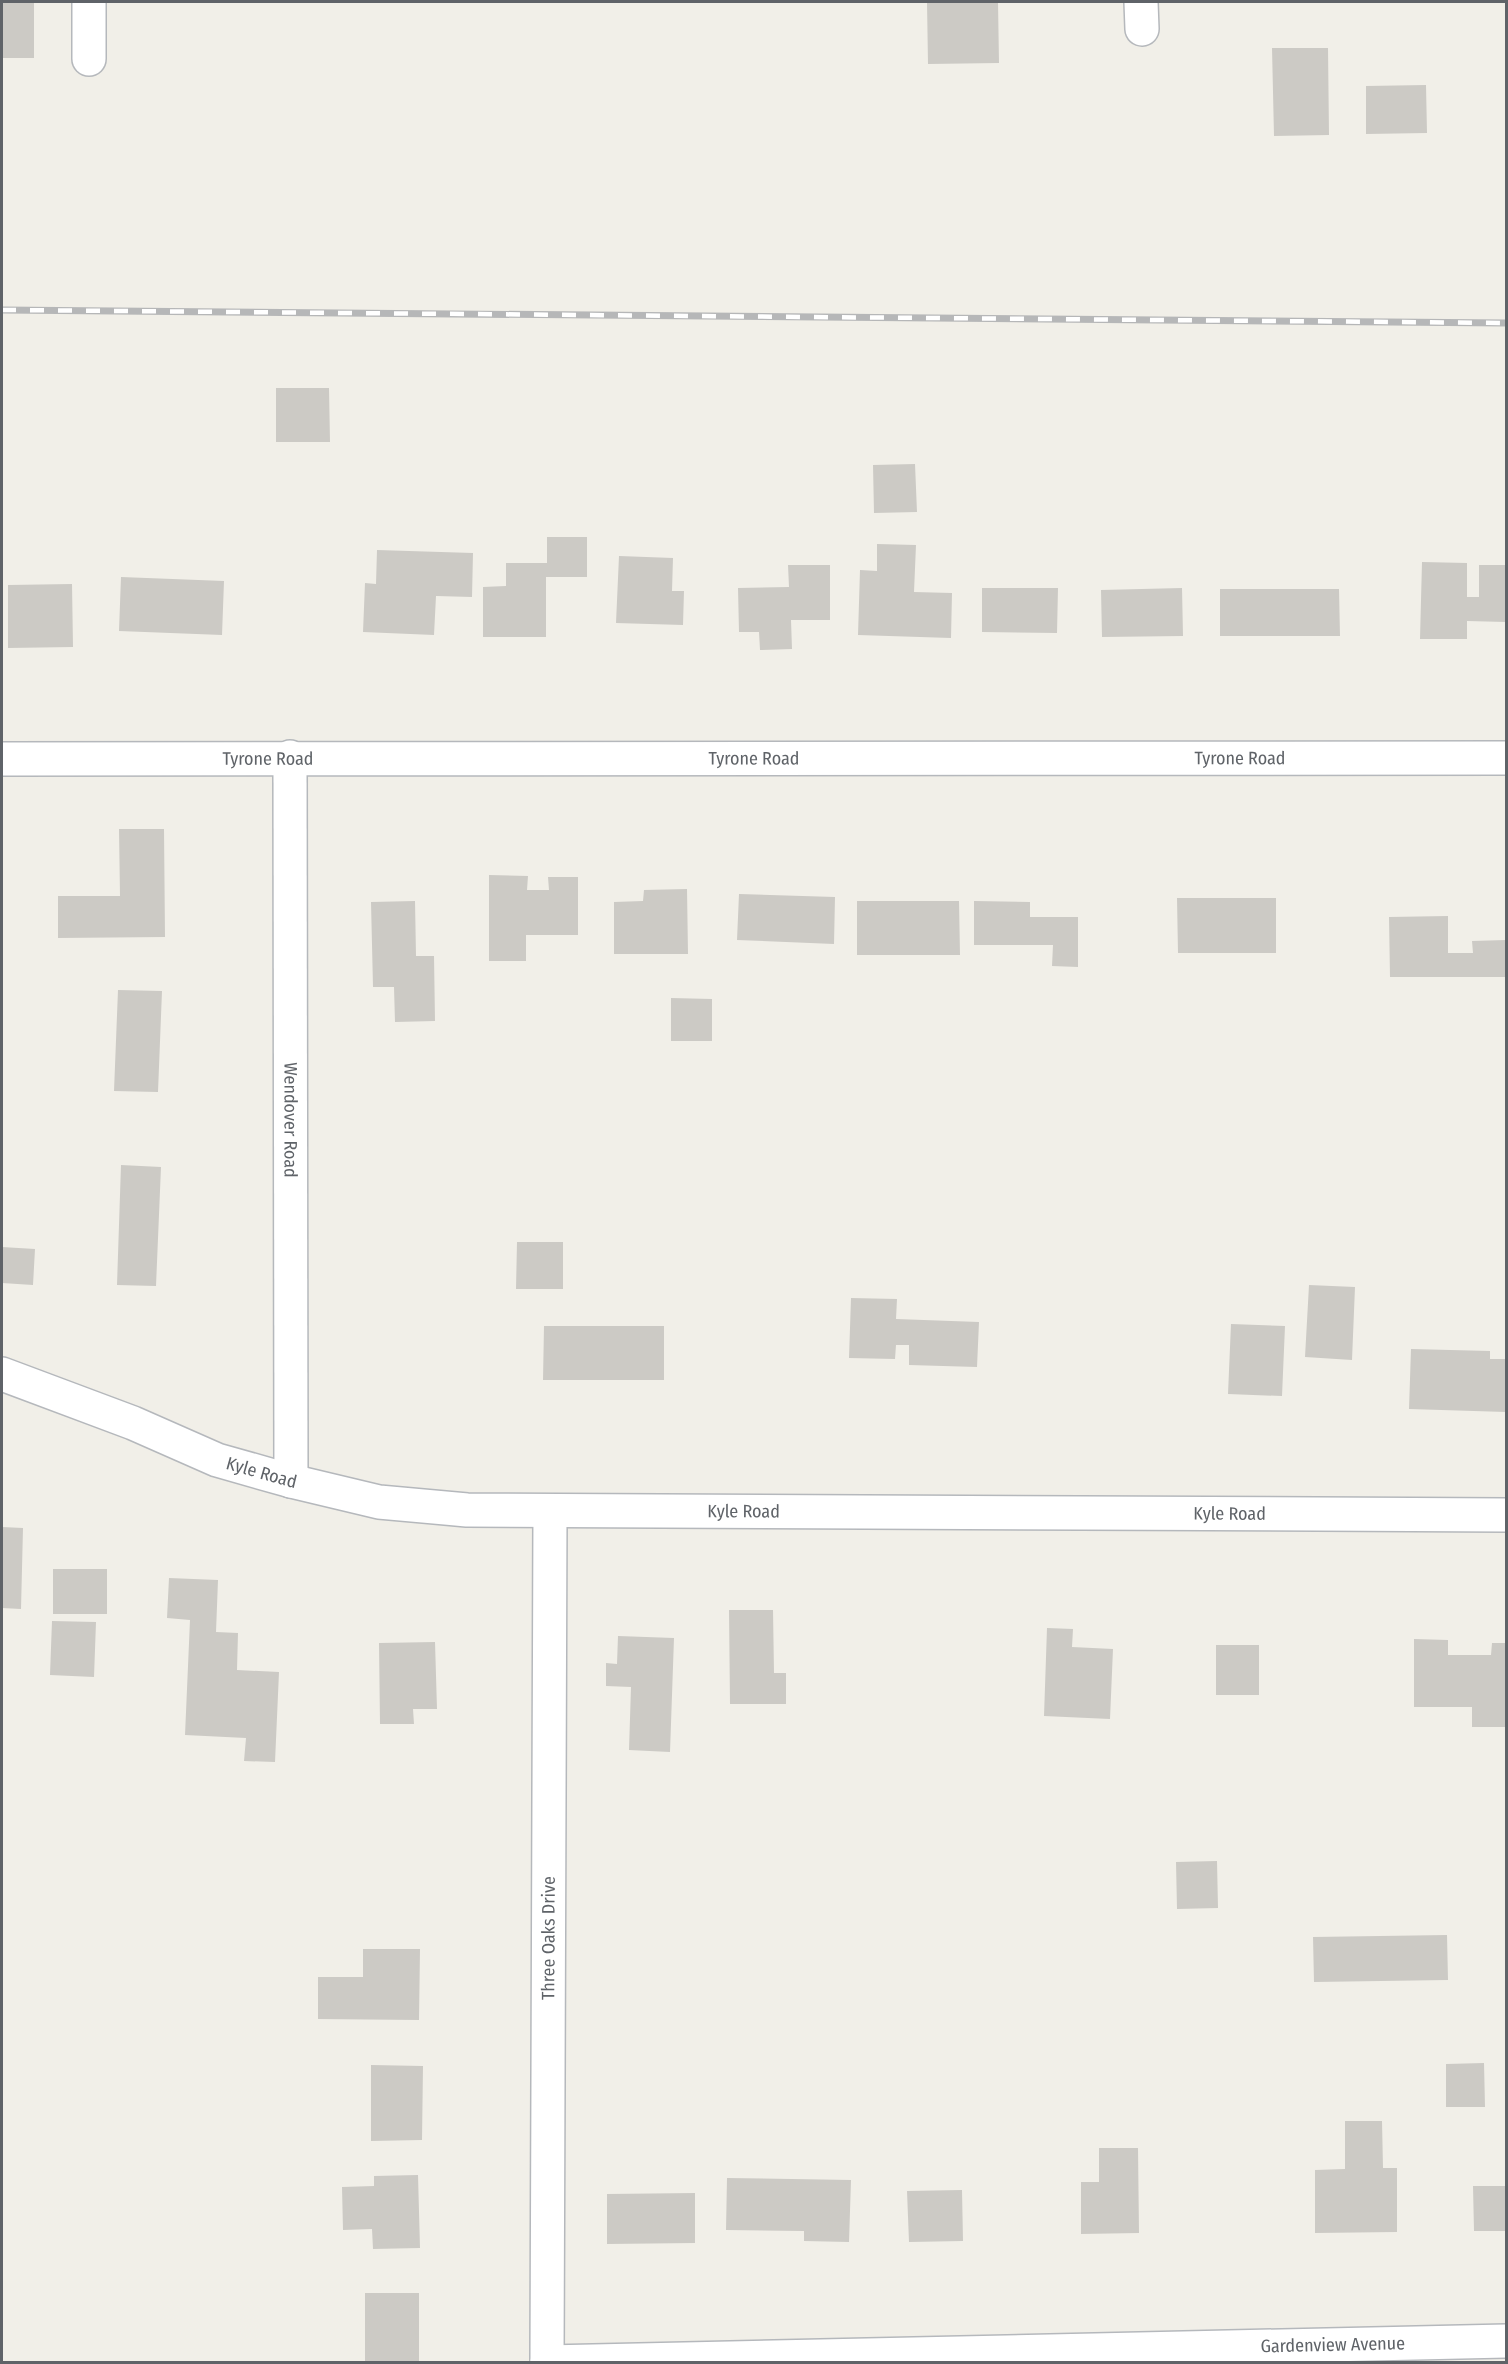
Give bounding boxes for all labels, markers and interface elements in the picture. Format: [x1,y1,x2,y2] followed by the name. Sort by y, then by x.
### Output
[709,747,799,770] street label: Tyrone Road
[1195,747,1285,769] street label: Tyrone Road
[223,748,313,770] street label: Tyrone Road
[279,1062,302,1178] street label: Wendover Road
[224,1452,299,1493] street label: Kyle Road
[707,1500,780,1523] street label: Kyle Road
[1193,1502,1266,1525] street label: Kyle Road
[537,1876,560,2000] street label: Three Oaks Drive
[1260,2332,1405,2357] street label: Gardenview Avenue

